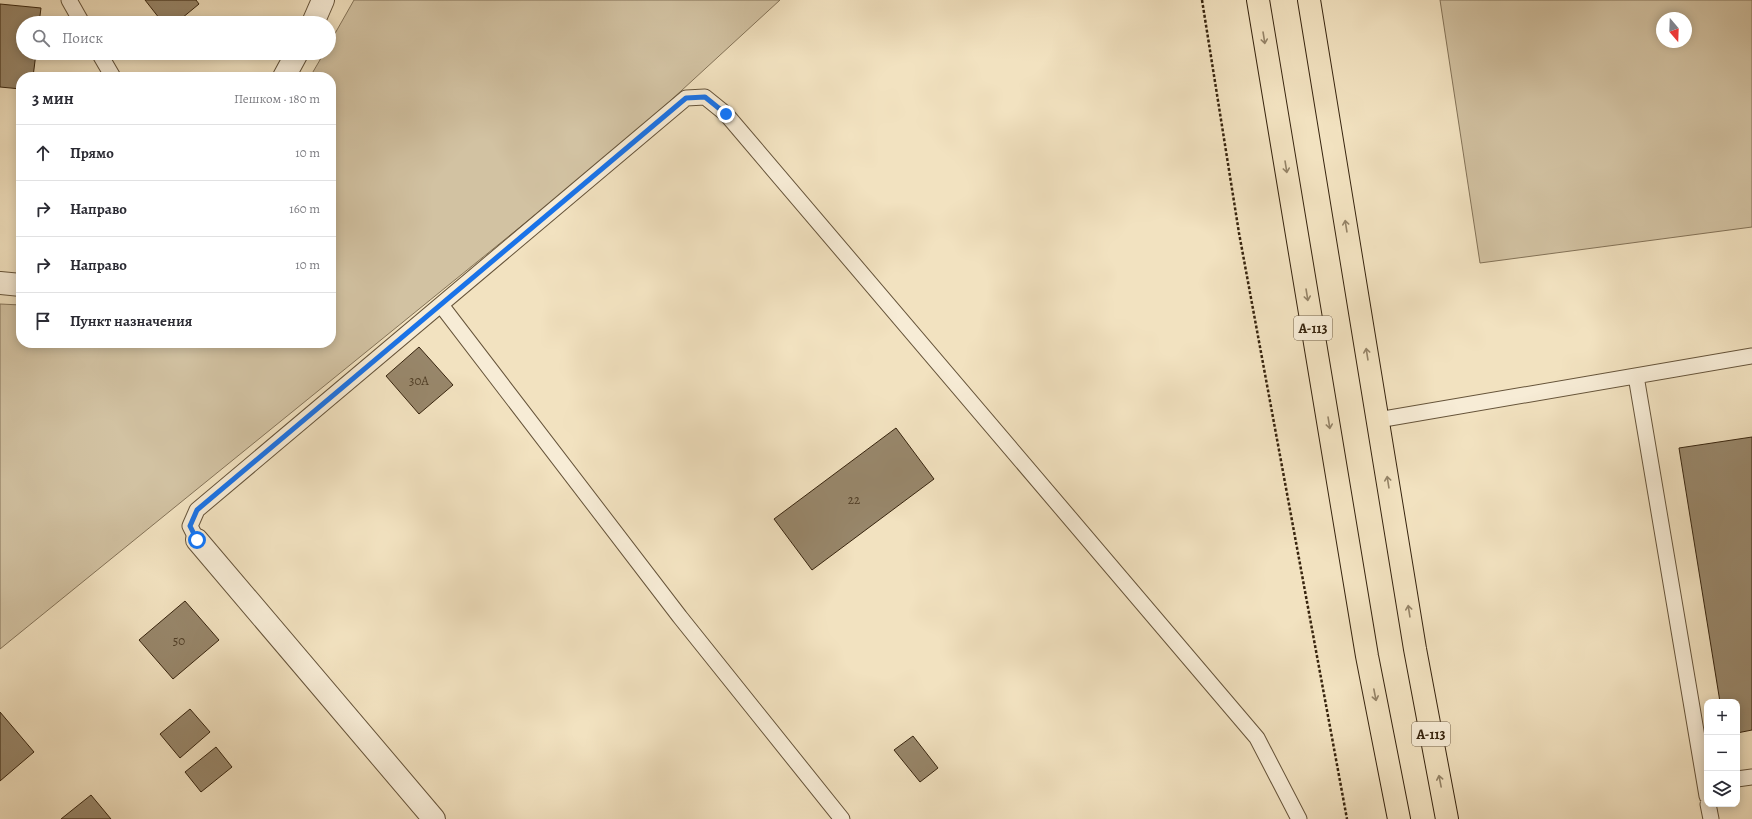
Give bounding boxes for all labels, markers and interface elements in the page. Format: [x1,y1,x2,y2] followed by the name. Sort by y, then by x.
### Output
[1656,12,1692,48] north arrow
[16,16,336,60] search box
[30,27,52,49] icon: search
[62,28,103,48] text: Поиск
[1261,32,1269,45] one-way arrow
[32,87,74,110] text: 3 мин
[234,90,320,107] text: Пешком · 180 m
[717,105,735,123] route end
[32,142,54,164] icon: ahead
[70,143,114,163] text: Прямо
[295,144,320,161] text: 10 m
[1282,160,1290,173] one-way arrow
[32,198,54,220] icon: right
[70,199,127,219] text: Направо
[289,200,320,217] text: 160 m
[1342,220,1350,233] one-way arrow
[32,254,54,276] icon: right
[70,255,127,275] text: Направо
[295,256,320,273] text: 10 m
[1303,288,1311,301] one-way arrow
[32,310,54,332] icon: arrive
[70,311,192,331] text: Пункт назначения
[1294,316,1332,340] road number: А-113
[1363,348,1371,361] one-way arrow
[409,372,429,389] house number: 30А
[1325,416,1333,429] one-way arrow
[1384,476,1392,489] one-way arrow
[848,491,860,508] house number: 22
[188,531,206,549] route start
[1405,605,1413,618] one-way arrow
[173,632,185,649] house number: 50
[1371,688,1379,701] one-way arrow
[1704,699,1740,807] map controls
[1704,699,1740,735] button: +
[1412,722,1450,746] road number: А-113
[1704,735,1740,771] button: −
[1704,771,1740,807] button: layers
[1435,775,1443,788] one-way arrow

